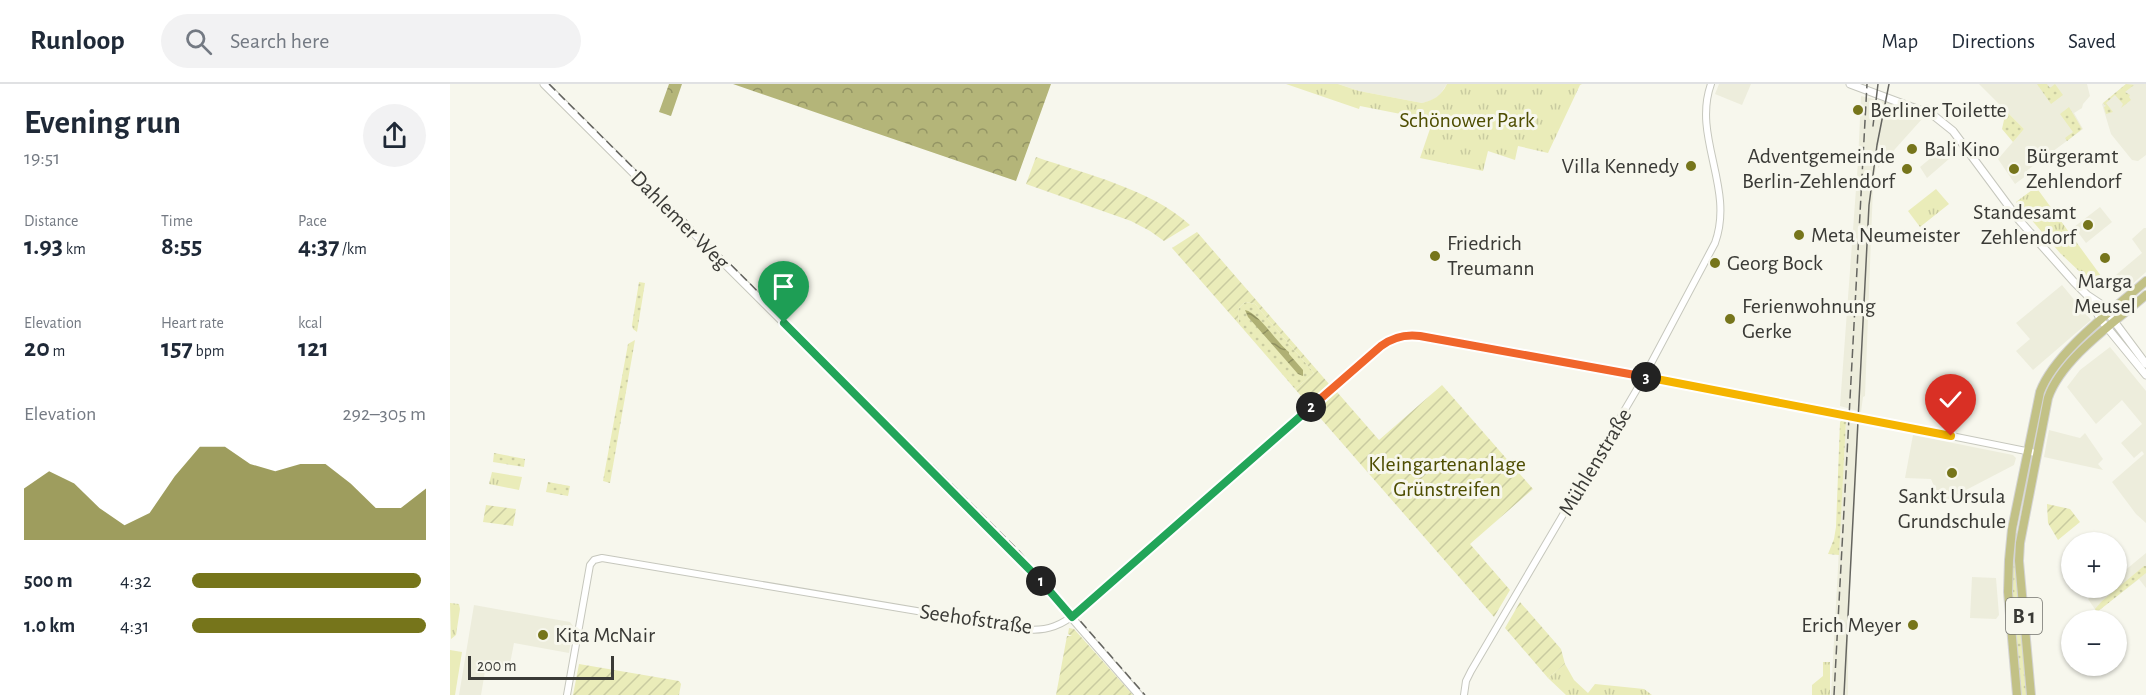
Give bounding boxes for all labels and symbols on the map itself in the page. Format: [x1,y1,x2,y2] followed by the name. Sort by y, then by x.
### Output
[1870,99,2007,121] place label: Berliner Toilette
[1851,103,1865,117] marker: Berliner Toilette
[1399,109,1535,131] park label: Schönower Park
[1924,138,2000,160] place label: Bali Kino
[1905,142,1919,156] marker: Bali Kino
[1742,145,1896,192] place label: Adventgemeinde Berlin-Zehlendorf
[2026,145,2123,192] place label: Bürgeramt Zehlendorf
[1562,155,1680,177] place label: Villa Kennedy
[1684,159,1698,173] marker: Villa Kennedy
[1900,162,1914,176] marker: Adventgemeinde Berlin-Zehlendorf
[2007,162,2021,176] marker: Bürgeramt Zehlendorf
[627,167,734,274] street label: Dahlemer Weg
[1973,201,2077,248] place label: Standesamt Zehlendorf
[2081,218,2095,232] marker: Standesamt Zehlendorf
[1811,224,1960,246] place label: Meta Neumeister
[1792,228,1806,242] marker: Meta Neumeister
[1447,232,1535,279] place label: Friedrich Treumann
[1428,249,1442,263] marker: Friedrich Treumann
[2098,251,2112,265] marker: Marga Meusel
[1727,252,1823,274] place label: Georg Bock
[1708,256,1722,270] marker: Georg Bock
[758,261,809,323] pin
[2074,270,2136,317] place label: Marga Meusel
[1742,295,1876,342] place label: Ferienwohnung Gerke
[1723,312,1737,326] marker: Ferienwohnung Gerke
[1631,362,1661,392] pin: 3
[1925,374,1976,436] pin
[1296,392,1326,422] pin: 2
[1554,404,1636,520] street label: Mühlenstraße
[1368,453,1526,500] park label: Kleingartenanlage Grünstreifen
[1945,466,1959,480] marker: Sankt Ursula Grundschule
[1898,485,2006,532] place label: Sankt Ursula Grundschule
[1026,566,1056,596] pin: 1
[2006,598,2042,634] road number: B 1
[918,600,1034,638] street label: Seehofstraße
[1801,614,1901,636] place label: Erich Meyer
[1906,618,1920,632] marker: Erich Meyer
[555,624,655,646] place label: Kita McNair
[536,628,550,642] marker: Kita McNair
[468,653,614,680] scale bar

